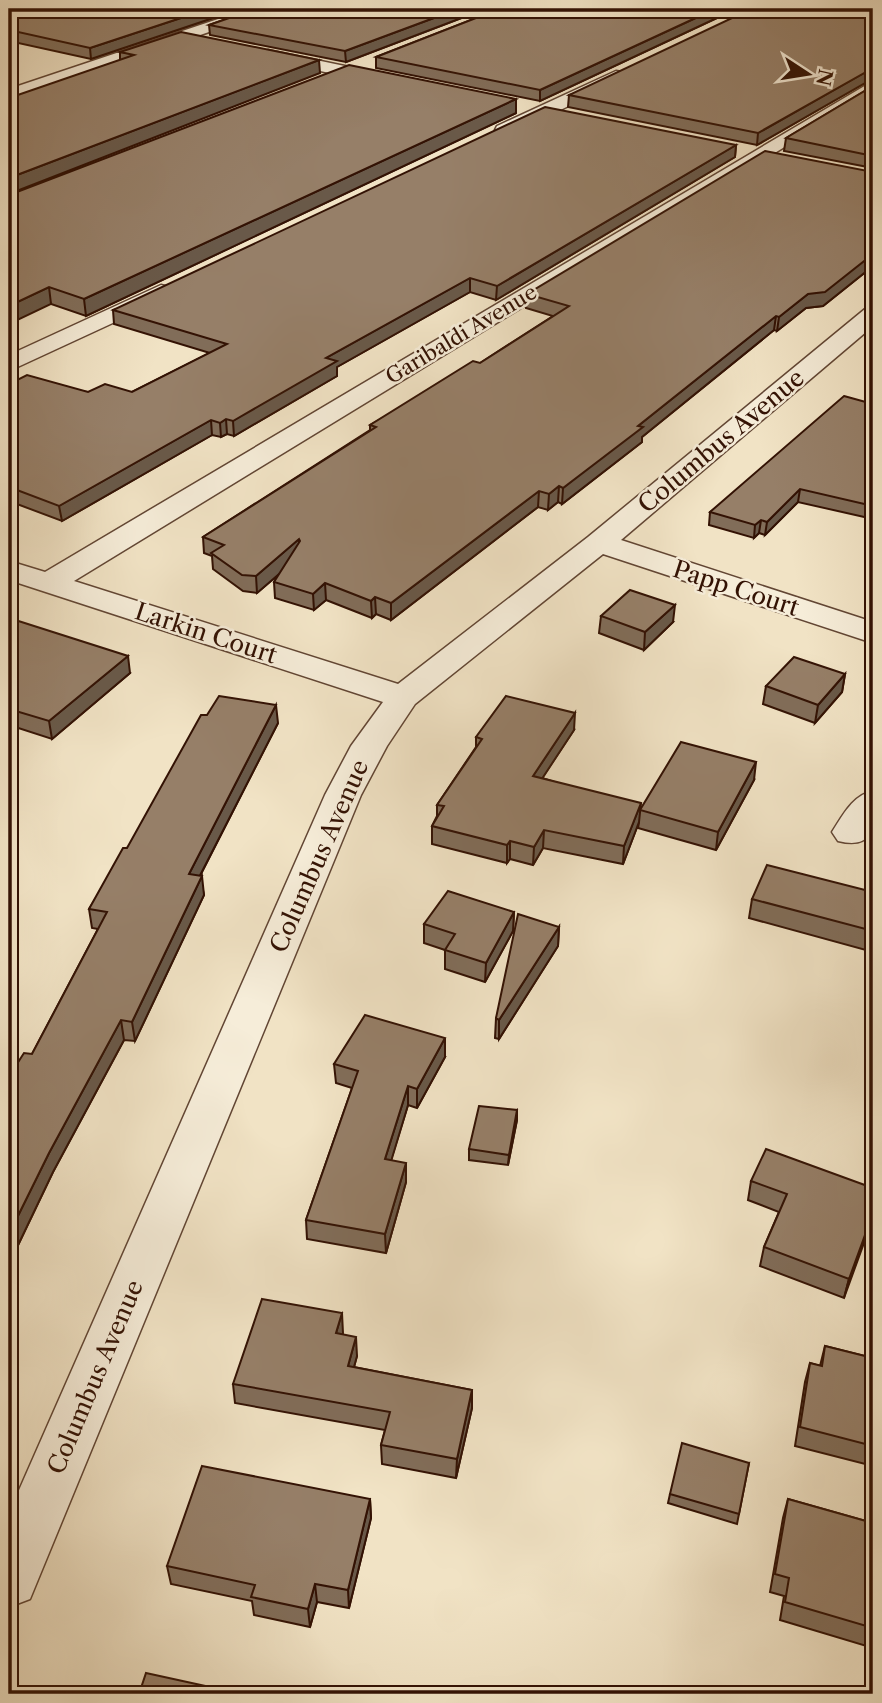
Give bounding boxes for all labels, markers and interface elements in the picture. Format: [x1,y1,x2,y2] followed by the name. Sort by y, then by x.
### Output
[774,38,844,108] north arrow
[811,67,837,88] text: N
[381,279,541,389] street label: Garibaldi Avenue
[632,363,810,519] street label: Columbus Avenue
[669,554,803,622] street label: Papp Court
[131,596,281,670] street label: Larkin Court
[263,755,375,957] street label: Columbus Avenue
[41,1276,149,1478] street label: Columbus Avenue

